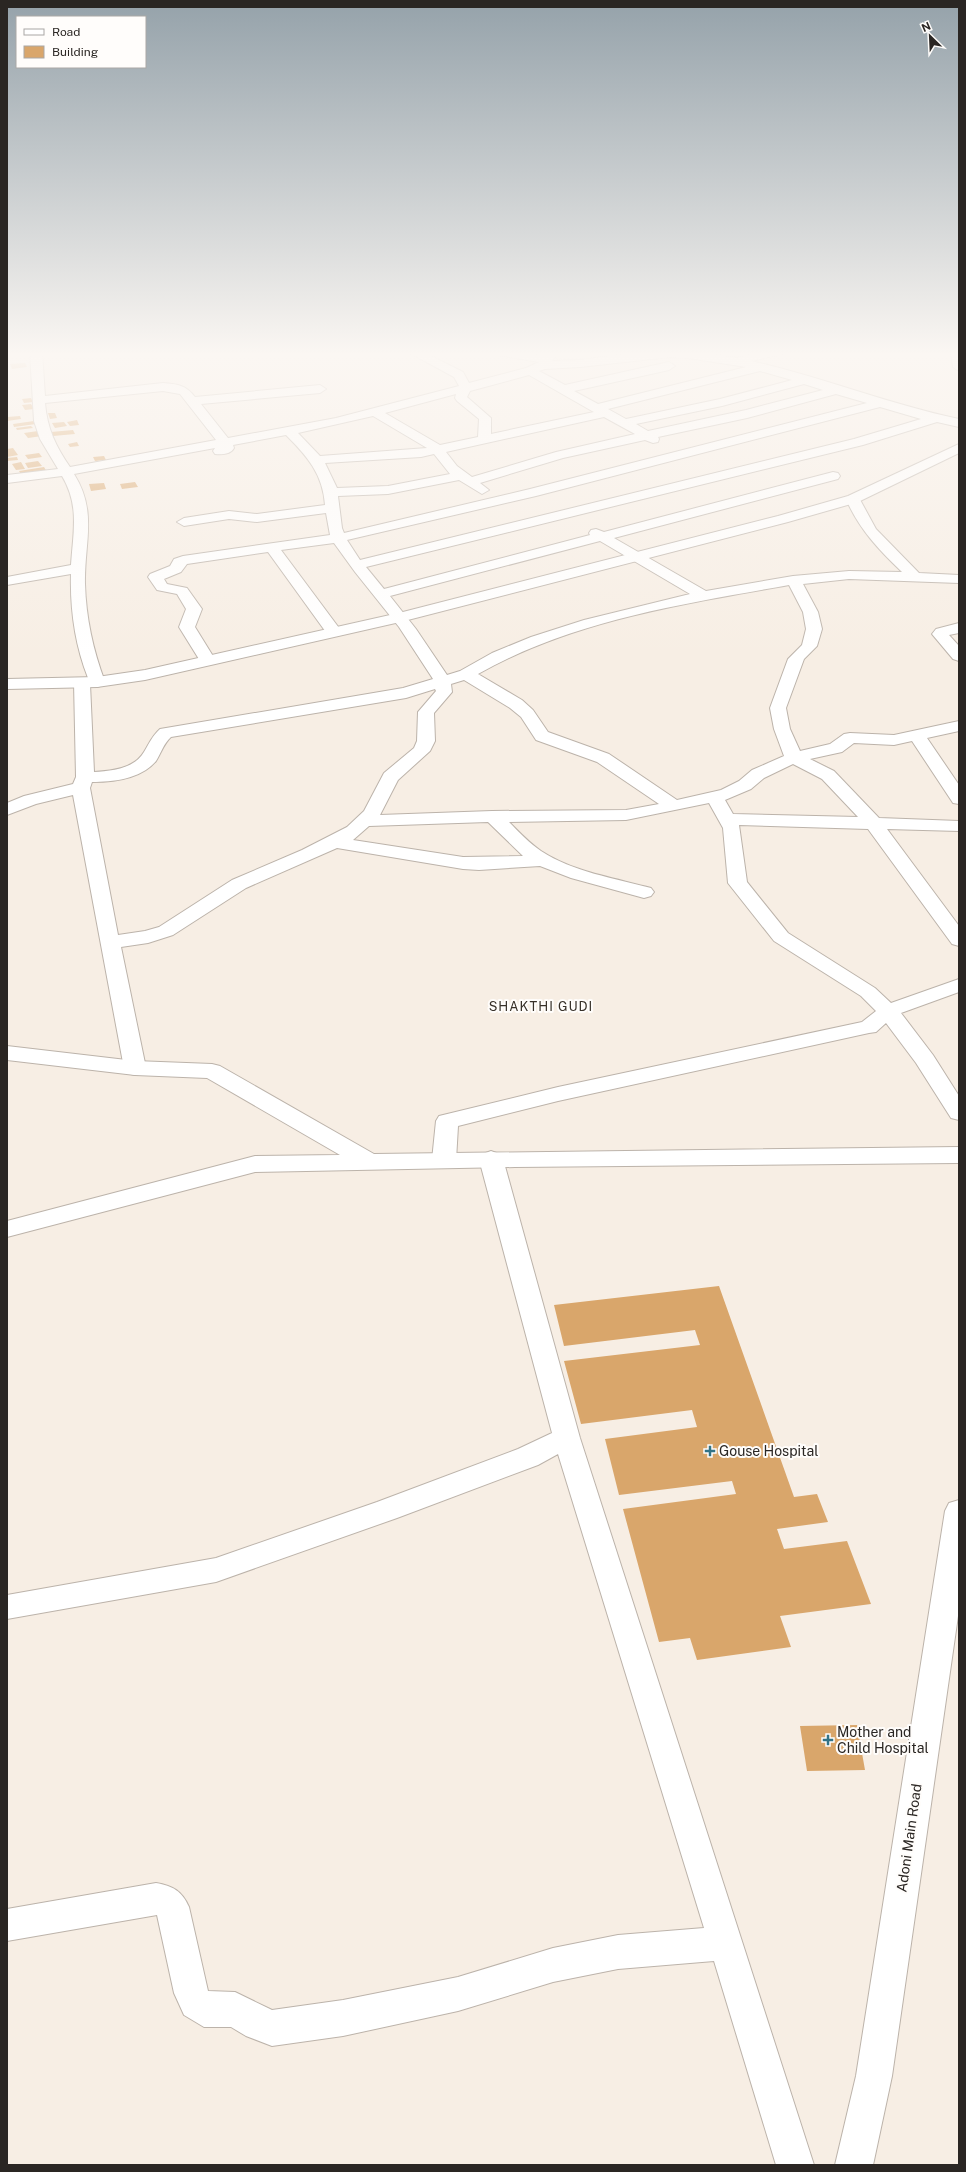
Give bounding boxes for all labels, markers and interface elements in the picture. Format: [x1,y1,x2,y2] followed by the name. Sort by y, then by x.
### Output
[16,16,146,68] legend
[910,16,950,56] north arrow
[920,20,932,34] text: N
[52,25,80,39] text: Road
[52,45,98,59] text: Building
[489,999,593,1014] district label: SHAKTHI GUDI
[719,1443,818,1459] place label: Gouse Hospital
[704,1445,716,1457] marker: Gouse Hospital
[837,1724,929,1756] place label: Mother and Child Hospital
[822,1734,834,1746] marker: Mother and Child Hospital
[893,1783,925,1893] street label: Adoni Main Road

